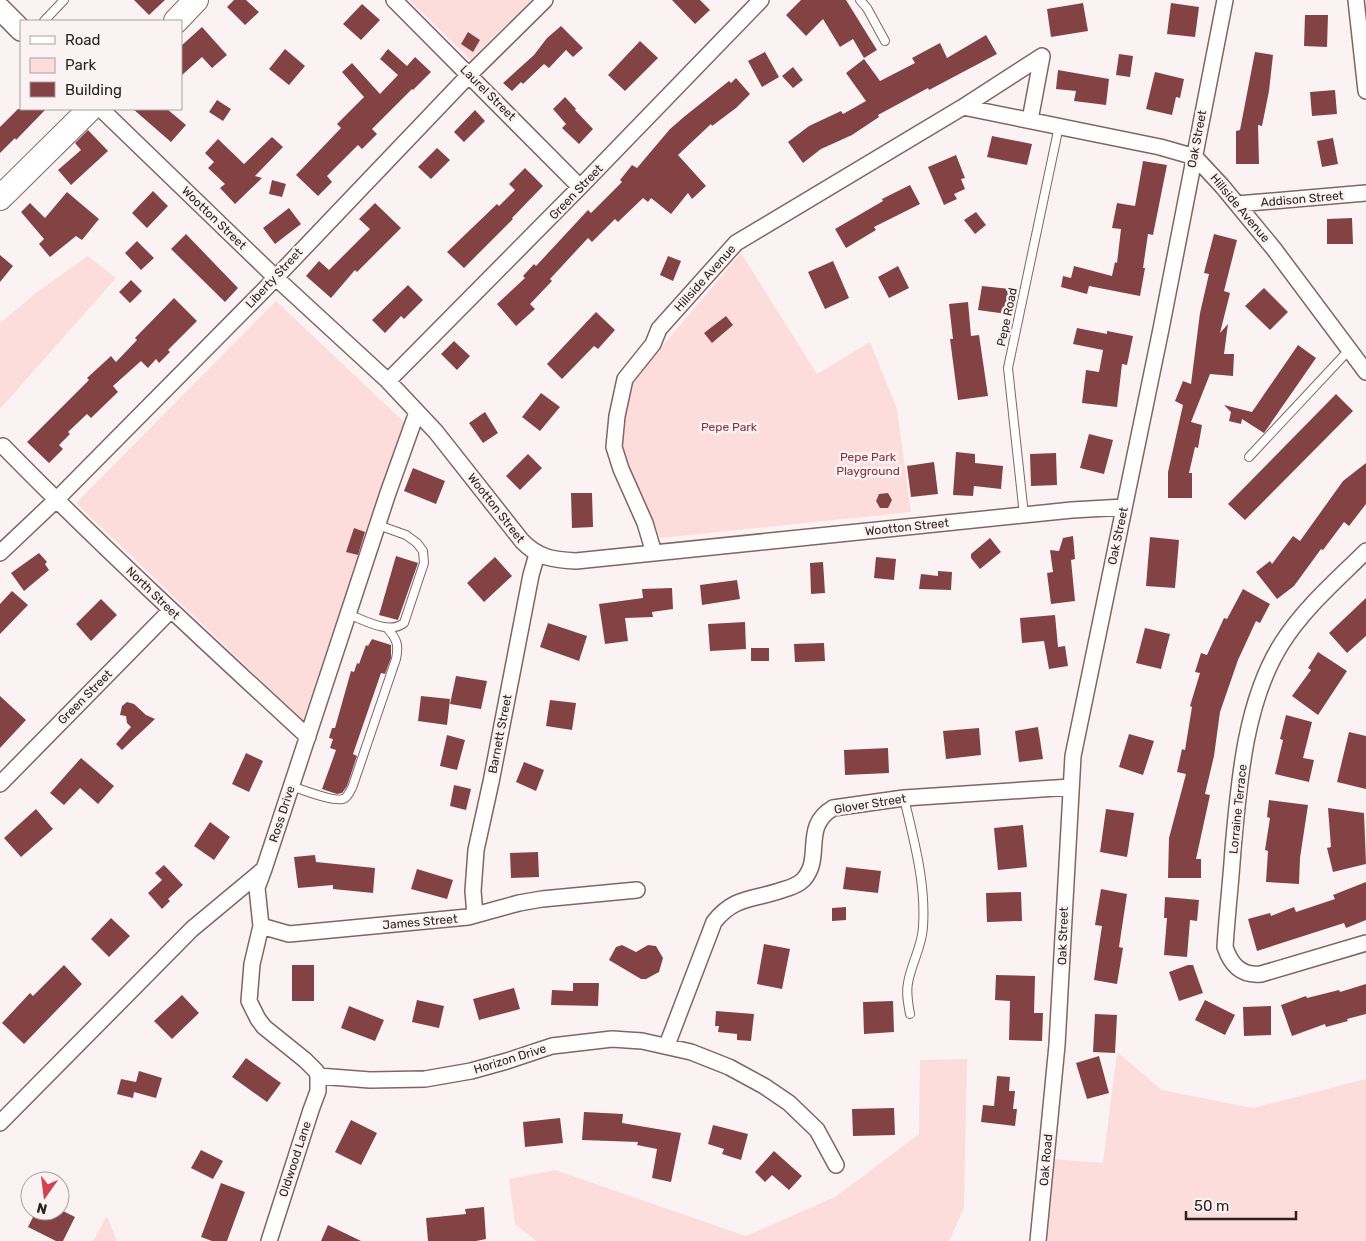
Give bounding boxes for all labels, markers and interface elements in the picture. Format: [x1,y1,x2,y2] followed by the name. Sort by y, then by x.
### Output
[20,20,182,110] legend
[65,31,101,49] text: Road
[65,56,96,74] text: Park
[457,62,519,124] street label: Laurel Street
[65,81,122,99] text: Building
[1185,109,1210,169] street label: Oak Street
[546,161,606,222] street label: Green Street
[1207,171,1273,245] street label: Hillside Avenue
[179,184,249,253] street label: Wootton Street
[1260,188,1344,210] street label: Addison Street
[671,242,739,314] street label: Hillside Avenue
[243,245,305,311] street label: Liberty Street
[994,286,1020,348] street label: Pepe Road
[701,420,758,434] park label: Pepe Park
[836,450,900,478] park label: Pepe Park Playground
[465,470,528,546] street label: Wootton Street
[1105,506,1131,566] street label: Oak Street
[864,516,950,538] street label: Wootton Street
[123,564,183,622] street label: North Street
[55,667,115,727] street label: Green Street
[485,693,515,775] street label: Barnett Street
[1226,763,1250,855] street label: Lorraine Terrace
[266,784,298,844] street label: Ross Drive
[833,791,907,817] street label: Glover Street
[1055,906,1071,965] street label: Oak Street
[382,912,458,932] street label: James Street
[472,1041,548,1077] street label: Horizon Drive
[276,1119,314,1199] street label: Oldwood Lane
[1037,1133,1055,1187] street label: Oak Road
[20,1171,70,1221] north arrow
[1186,1188,1296,1220] scale bar
[1194,1197,1229,1215] text: 50 m
[35,1199,49,1218] text: N

